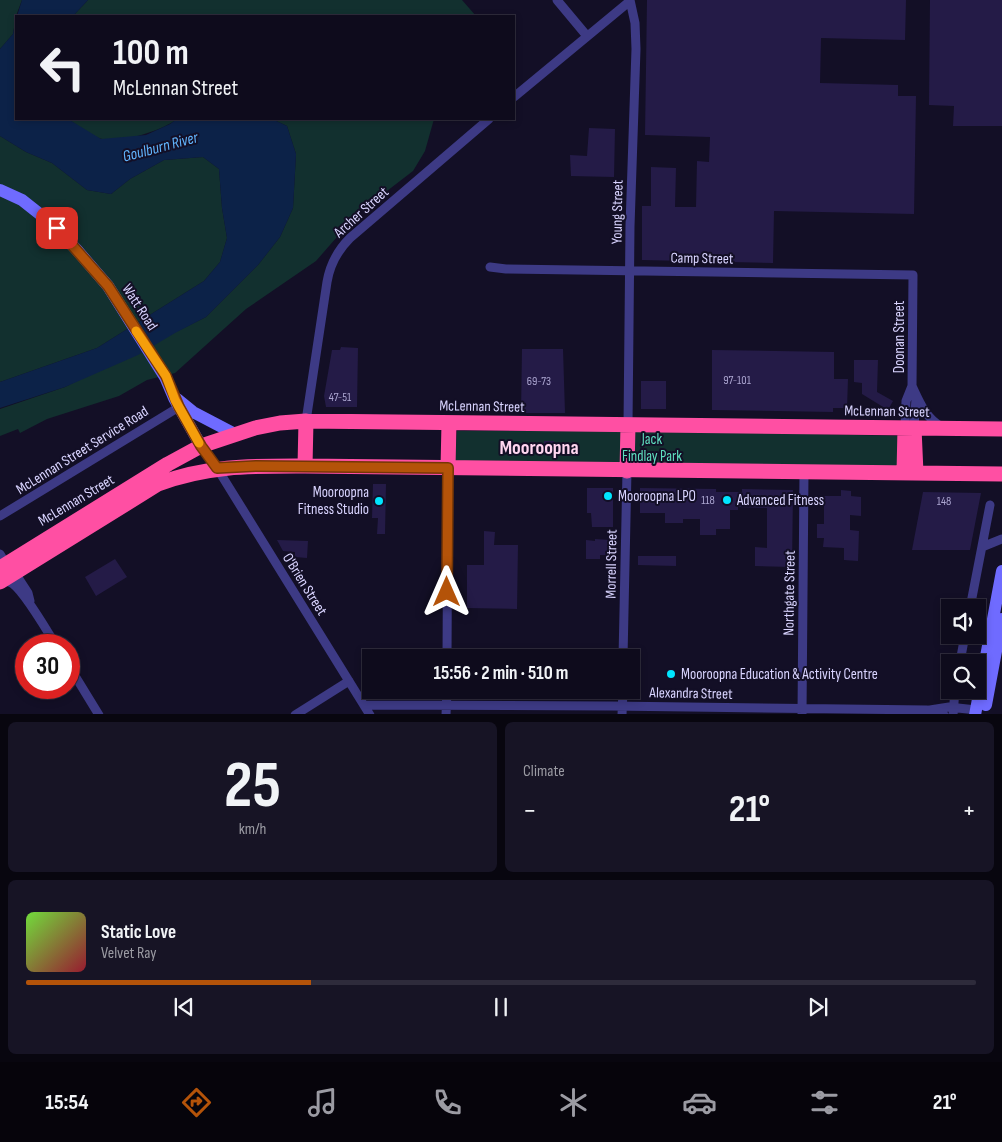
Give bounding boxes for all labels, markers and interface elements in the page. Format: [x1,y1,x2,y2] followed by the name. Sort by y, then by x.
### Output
[113,32,189,75] text: 100 m
[30,35,95,100] icon: left
[113,75,238,102] text: McLennan Street
[121,128,201,167] water label: Goulburn River
[607,179,628,244] street label: Young Street
[329,182,393,243] street label: Archer Street
[36,207,78,249] pin
[43,214,71,242] icon: arrive
[670,248,734,269] street label: Camp Street
[118,280,162,334] street label: Watt Road
[890,300,909,373] street label: Doonan Street
[723,373,752,388] house number: 97-101
[527,374,551,389] house number: 69-73
[329,390,352,405] house number: 47-51
[439,396,525,417] street label: McLennan Street
[844,401,930,422] street label: McLennan Street
[13,402,152,499] street label: McLennan Street Service Road
[622,430,682,466] park label: Jack Findlay Park
[499,436,579,460] district label: Mooroopna
[35,470,118,531] street label: McLennan Street
[298,483,369,519] place label: Mooroopna Fitness Studio
[618,487,696,506] place label: Mooroopna LPO
[602,490,614,502] marker: Mooroopna LPO
[736,491,824,510] place label: Advanced Fitness
[701,493,715,508] house number: 118
[721,494,733,506] marker: Advanced Fitness
[937,494,951,509] house number: 148
[373,495,385,507] marker: Mooroopna Fitness Studio
[601,529,622,599] street label: Morrell Street
[278,550,331,619] street label: O'Brien Street
[779,550,800,636] street label: Northgate Street
[420,565,472,617] position arrow
[941,599,986,699] map controls
[941,599,986,644] button: sound
[15,634,80,699] speed limit sign: 30
[941,654,986,699] button: search
[434,662,568,685] text: 15:56 · 2 min · 510 m
[681,665,878,684] place label: Mooroopna Education & Activity Centre
[665,668,677,680] marker: Mooroopna Education & Activity Centre
[648,683,733,704] street label: Alexandra Street
[224,748,281,826] text: 25
[523,762,565,781] text: Climate
[729,787,770,832] text: 21°
[523,794,537,827] text: −
[962,794,976,827] text: +
[239,820,266,839] text: km/h
[101,921,176,944] text: Static Love
[101,944,156,963] text: Velvet Ray
[170,993,198,1021] icon: previous
[487,993,515,1021] icon: pause
[804,993,832,1021] icon: next
[179,1085,214,1120] icon: directions
[305,1085,340,1120] icon: music
[430,1085,465,1120] icon: phone
[556,1085,591,1120] icon: climate
[682,1085,717,1120] icon: car
[807,1085,842,1120] icon: filters
[45,1089,88,1116] text: 15:54
[933,1089,957,1116] text: 21°

